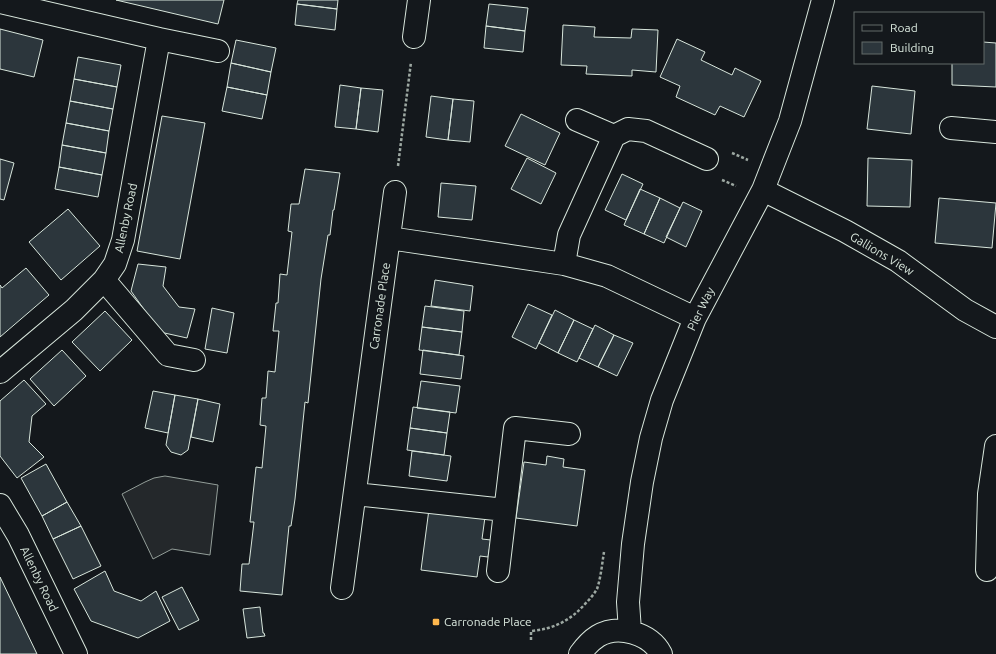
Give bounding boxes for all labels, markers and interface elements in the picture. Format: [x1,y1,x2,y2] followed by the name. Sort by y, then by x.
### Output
[854,12,984,64] legend
[890,21,918,34] text: Road
[890,41,934,54] text: Building
[112,182,139,254] street label: Allenby Road
[848,229,917,278] street label: Gallions View
[367,262,392,350] street label: Carronade Place
[684,285,717,333] street label: Pier Way
[18,544,61,613] street label: Allenby Road
[444,615,532,628] place label: Carronade Place
[431,617,441,627] marker: Carronade Place

